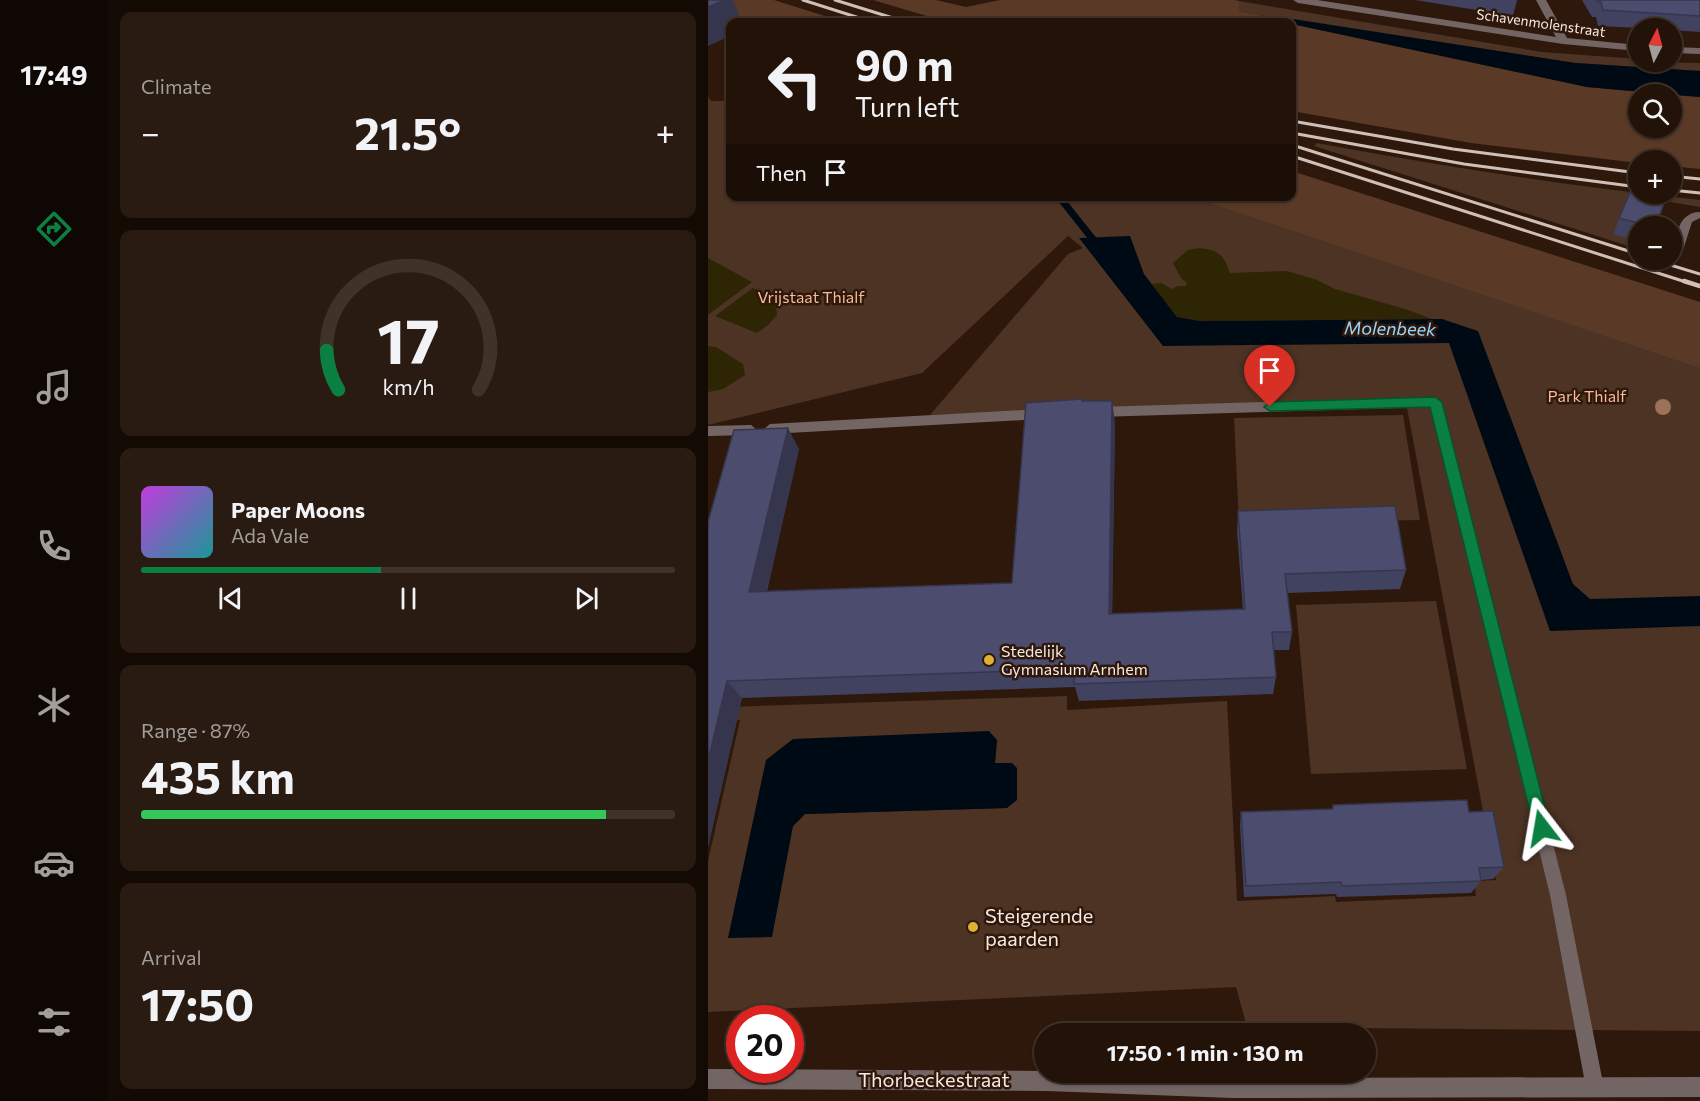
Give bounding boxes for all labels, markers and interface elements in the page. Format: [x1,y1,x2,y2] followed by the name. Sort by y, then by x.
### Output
[1475,5,1607,40] street label: Schavenmolenstraat
[1628,18,1682,72] north arrow
[1628,18,1682,270] map controls
[855,38,954,90] text: 90 m
[756,42,834,120] icon: left
[20,58,88,91] text: 17:49
[141,74,211,98] text: Climate
[1628,84,1682,138] button: search
[855,90,959,123] text: Turn left
[354,104,461,159] text: 21.5°
[141,111,160,152] text: −
[656,111,675,152] text: +
[1628,150,1682,204] button: +
[819,156,852,189] icon: arrive
[756,159,807,186] text: Then
[33,208,75,250] icon: directions
[1628,216,1682,270] button: −
[757,287,865,306] park label: Vrijstaat Thialf
[377,301,439,377] text: 17
[1344,316,1437,340] water label: Molenbeek
[1244,345,1295,407] pin
[1253,354,1286,387] icon: arrive
[33,366,75,408] icon: music
[382,373,434,399] text: km/h
[1548,386,1627,405] park label: Park Thialf
[231,496,365,523] text: Paper Moons
[231,523,309,547] text: Ada Vale
[33,525,75,567] icon: phone
[214,582,247,615] icon: previous
[392,582,425,615] icon: pause
[570,582,603,615] icon: next
[1001,641,1148,678] place label: Stedelijk Gymnasium Arnhem
[982,653,996,667] marker: Stedelijk Gymnasium Arnhem
[33,684,75,726] icon: climate
[141,718,250,742] text: Range · 87%
[141,748,295,803] text: 435 km
[1510,796,1574,860] position arrow
[33,842,75,884] icon: car
[985,903,1093,950] place label: Steigerende paarden
[966,920,980,934] marker: Steigerende paarden
[141,945,202,969] text: Arrival
[141,975,254,1030] text: 17:50
[33,1001,75,1043] icon: filters
[726,1005,804,1083] speed limit sign: 20
[1107,1039,1303,1066] text: 17:50 · 1 min · 130 m
[858,1067,1010,1091] street label: Thorbeckestraat

